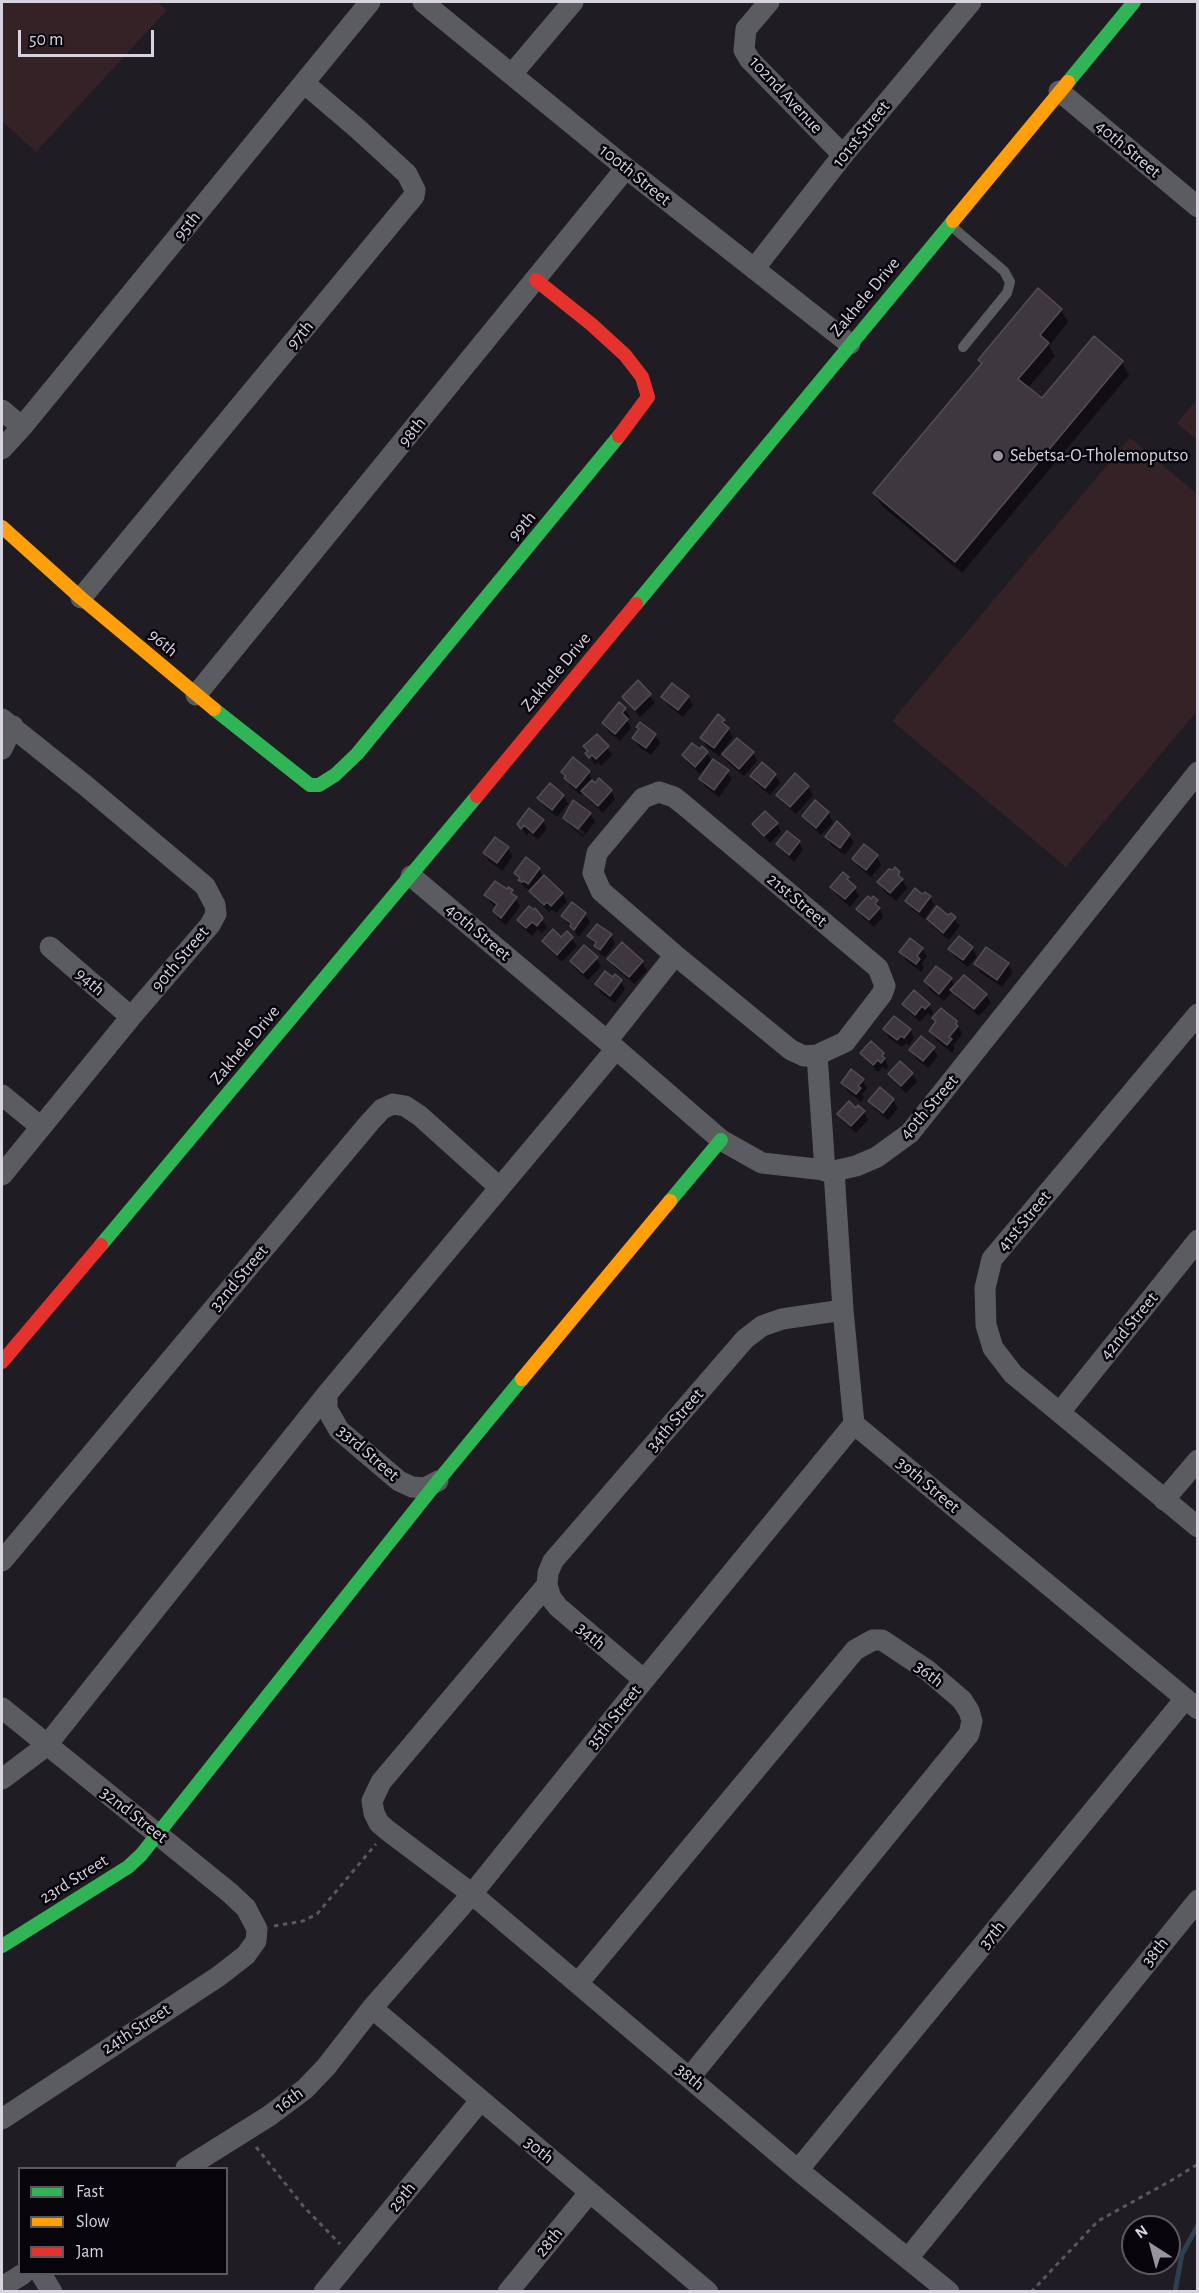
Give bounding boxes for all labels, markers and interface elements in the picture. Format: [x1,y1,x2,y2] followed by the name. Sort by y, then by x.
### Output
[21,18,158,56] scale bar
[29,31,63,49] text: 50 m
[745,52,827,138] street label: 102nd Avenue
[828,96,894,172] street label: 101st Street
[1091,115,1165,183] street label: 40th Street
[595,140,675,210] street label: 100th Street
[169,207,205,245] street label: 95th
[826,253,904,341] street label: Zakhele Drive
[282,316,318,354] street label: 97th
[394,413,430,451] street label: 98th
[1010,445,1188,467] place label: Sebetsa-O-Tholemoputso
[991,449,1005,463] marker: Sebetsa-O-Tholemoputso
[503,507,541,545] street label: 99th
[144,624,182,662] street label: 96th
[517,628,595,716] street label: Zakhele Drive
[762,869,832,931] street label: 21st Street
[441,898,515,966] street label: 40th Street
[147,922,213,996] street label: 90th Street
[71,963,109,1001] street label: 94th
[206,1001,284,1089] street label: Zakhele Drive
[895,1070,963,1144] street label: 40th Street
[992,1186,1056,1256] street label: 41st Street
[205,1241,273,1315] street label: 32nd Street
[1095,1288,1163,1364] street label: 42nd Street
[642,1384,708,1456] street label: 34th Street
[333,1420,403,1486] street label: 33rd Street
[892,1452,964,1518] street label: 39th Street
[572,1618,610,1654] street label: 34th
[910,1656,948,1692] street label: 36th
[582,1681,646,1753] street label: 35th Street
[96,1782,172,1848] street label: 32nd Street
[36,1850,112,1908] street label: 23rd Street
[974,1917,1010,1953] street label: 37th
[1137,1933,1173,1971] street label: 38th
[98,1999,174,2059] street label: 24th Street
[671,2059,709,2095] street label: 38th
[271,2082,307,2118] street label: 16th
[520,2132,558,2168] street label: 30th
[18,2167,228,2275] legend
[384,2178,420,2216] street label: 29th
[76,2183,104,2201] text: Fast
[76,2213,109,2231] text: Slow
[1121,2215,1181,2275] north arrow
[1132,2222,1151,2242] text: N
[530,2223,568,2261] street label: 28th
[76,2243,104,2261] text: Jam

